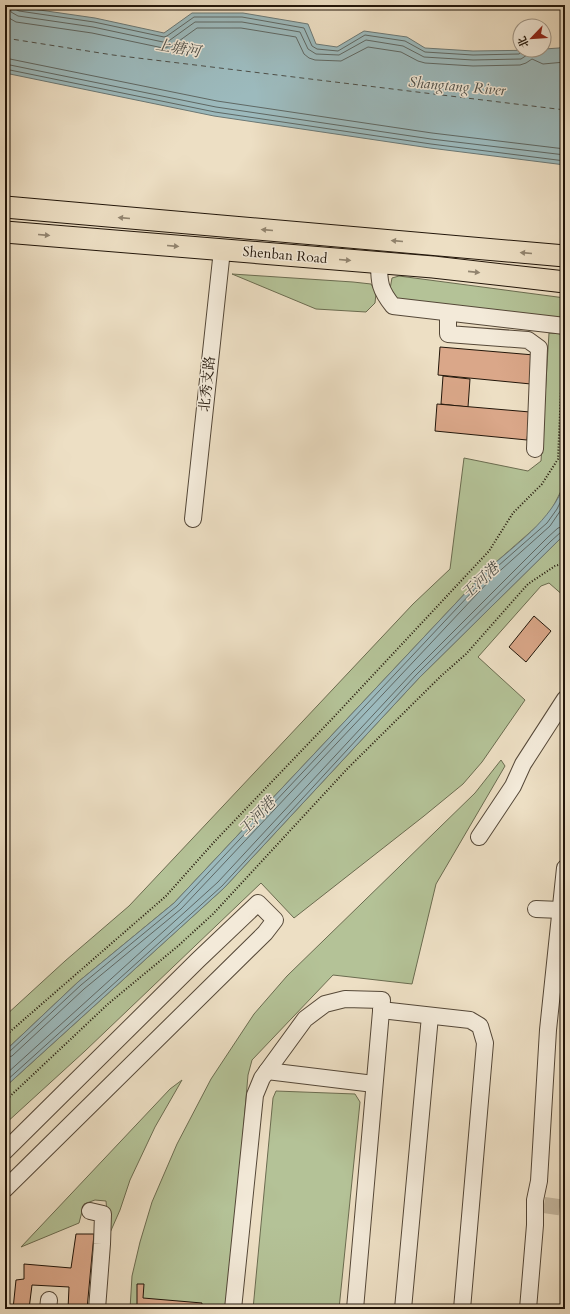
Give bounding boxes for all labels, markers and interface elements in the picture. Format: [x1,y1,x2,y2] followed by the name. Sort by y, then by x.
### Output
[512,18,552,58] north arrow
[154,34,205,62] water label: 上塘河
[514,34,533,50] text: 北
[407,72,508,100] water label: Shangtang River
[118,214,130,221] one-way arrow
[261,227,273,233] one-way arrow
[38,232,50,239] one-way arrow
[391,238,403,245] one-way arrow
[242,242,329,268] street label: Shenban Road
[167,243,179,249] one-way arrow
[520,249,532,256] one-way arrow
[339,257,351,264] one-way arrow
[468,268,480,275] one-way arrow
[195,355,219,413] street label: 北秀支路
[457,557,505,604] water label: 王河港
[234,791,281,839] water label: 王河港

